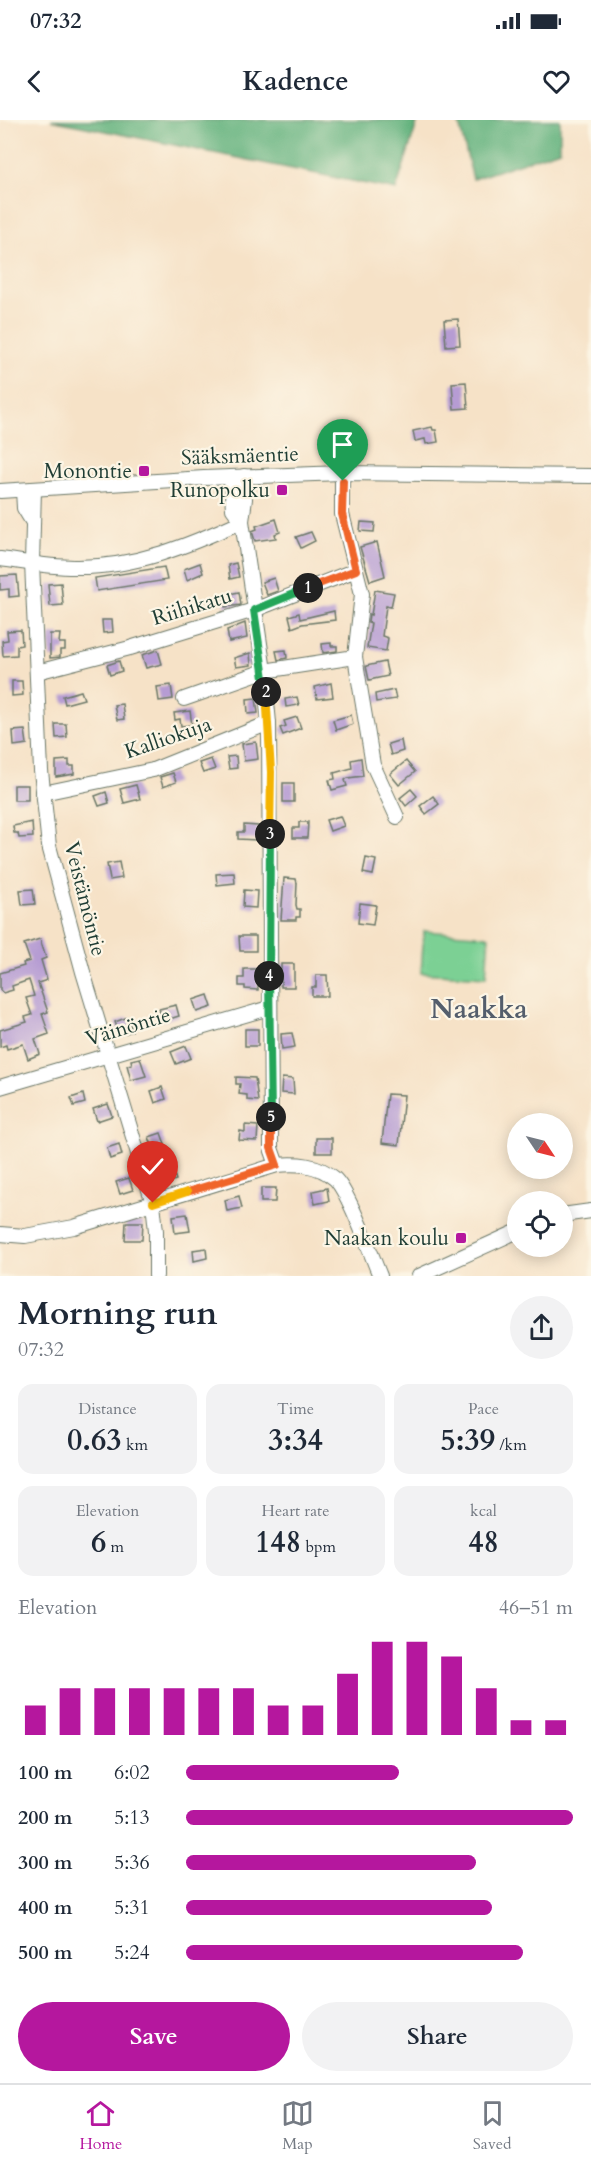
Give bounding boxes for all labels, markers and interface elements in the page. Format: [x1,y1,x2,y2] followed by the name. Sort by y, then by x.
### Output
[30,6,81,36] text: 07:32
[242,63,349,100] text: Kadence
[18,65,51,98] icon: back
[540,65,573,98] icon: heart
[317,419,368,481] pin
[326,428,359,461] icon: arrive
[181,439,299,473] street label: Sääksmäentie
[44,457,132,486] place label: Monontie
[137,464,151,478] marker: Monontie
[170,476,270,505] place label: Runopolku
[275,483,289,497] marker: Runopolku
[293,573,323,603] pin: 1
[304,577,312,599] text: 1
[148,581,236,633] street label: Riihikatu
[251,677,281,707] pin: 2
[262,681,270,703] text: 2
[121,710,215,766] street label: Kalliokuja
[255,819,285,849] pin: 3
[266,823,274,845] text: 3
[57,839,113,959] street label: Veistämöntie
[254,961,284,991] pin: 4
[265,965,273,987] text: 4
[430,991,528,1028] district label: Naakka
[82,1000,174,1054] street label: Väinöntie
[256,1102,286,1132] pin: 5
[267,1106,275,1128] text: 5
[507,1113,573,1179] north arrow
[507,1113,573,1257] map controls
[127,1141,178,1203] pin
[136,1150,169,1183] icon: check
[507,1191,573,1257] button: locate
[324,1224,449,1253] place label: Naakan koulu
[454,1231,468,1245] marker: Naakan koulu
[18,1291,218,1336] text: Morning run
[510,1296,573,1359] button: share
[18,1336,64,1363] text: 07:32
[78,1398,137,1420] text: Distance
[277,1398,314,1420] text: Time
[468,1398,499,1420] text: Pace
[67,1420,122,1461] text: 0.63
[268,1420,323,1461] text: 3:34
[440,1420,495,1461] text: 5:39
[122,1434,148,1456] text: km
[495,1434,527,1456] text: /km
[76,1500,139,1522] text: Elevation
[262,1500,329,1522] text: Heart rate
[470,1500,497,1522] text: kcal
[91,1522,106,1563] text: 6
[255,1522,301,1563] text: 148
[468,1522,499,1563] text: 48
[106,1536,124,1558] text: m
[301,1536,336,1558] text: bpm
[18,1594,97,1621] text: Elevation
[499,1594,573,1621] text: 46–51 m
[18,1759,73,1786] text: 100 m
[114,1759,150,1786] text: 6:02
[18,1804,73,1831] text: 200 m
[114,1804,150,1831] text: 5:13
[18,1849,73,1876] text: 300 m
[114,1849,150,1876] text: 5:36
[18,1894,73,1921] text: 400 m
[114,1894,150,1921] text: 5:31
[18,1939,73,1966] text: 500 m
[114,1939,150,1966] text: 5:24
[18,2002,290,2071] button: Save
[302,2002,573,2071] button: Share
[79,2097,122,2155] tab: Home
[281,2097,314,2155] tab: Map
[473,2097,512,2155] tab: Saved

